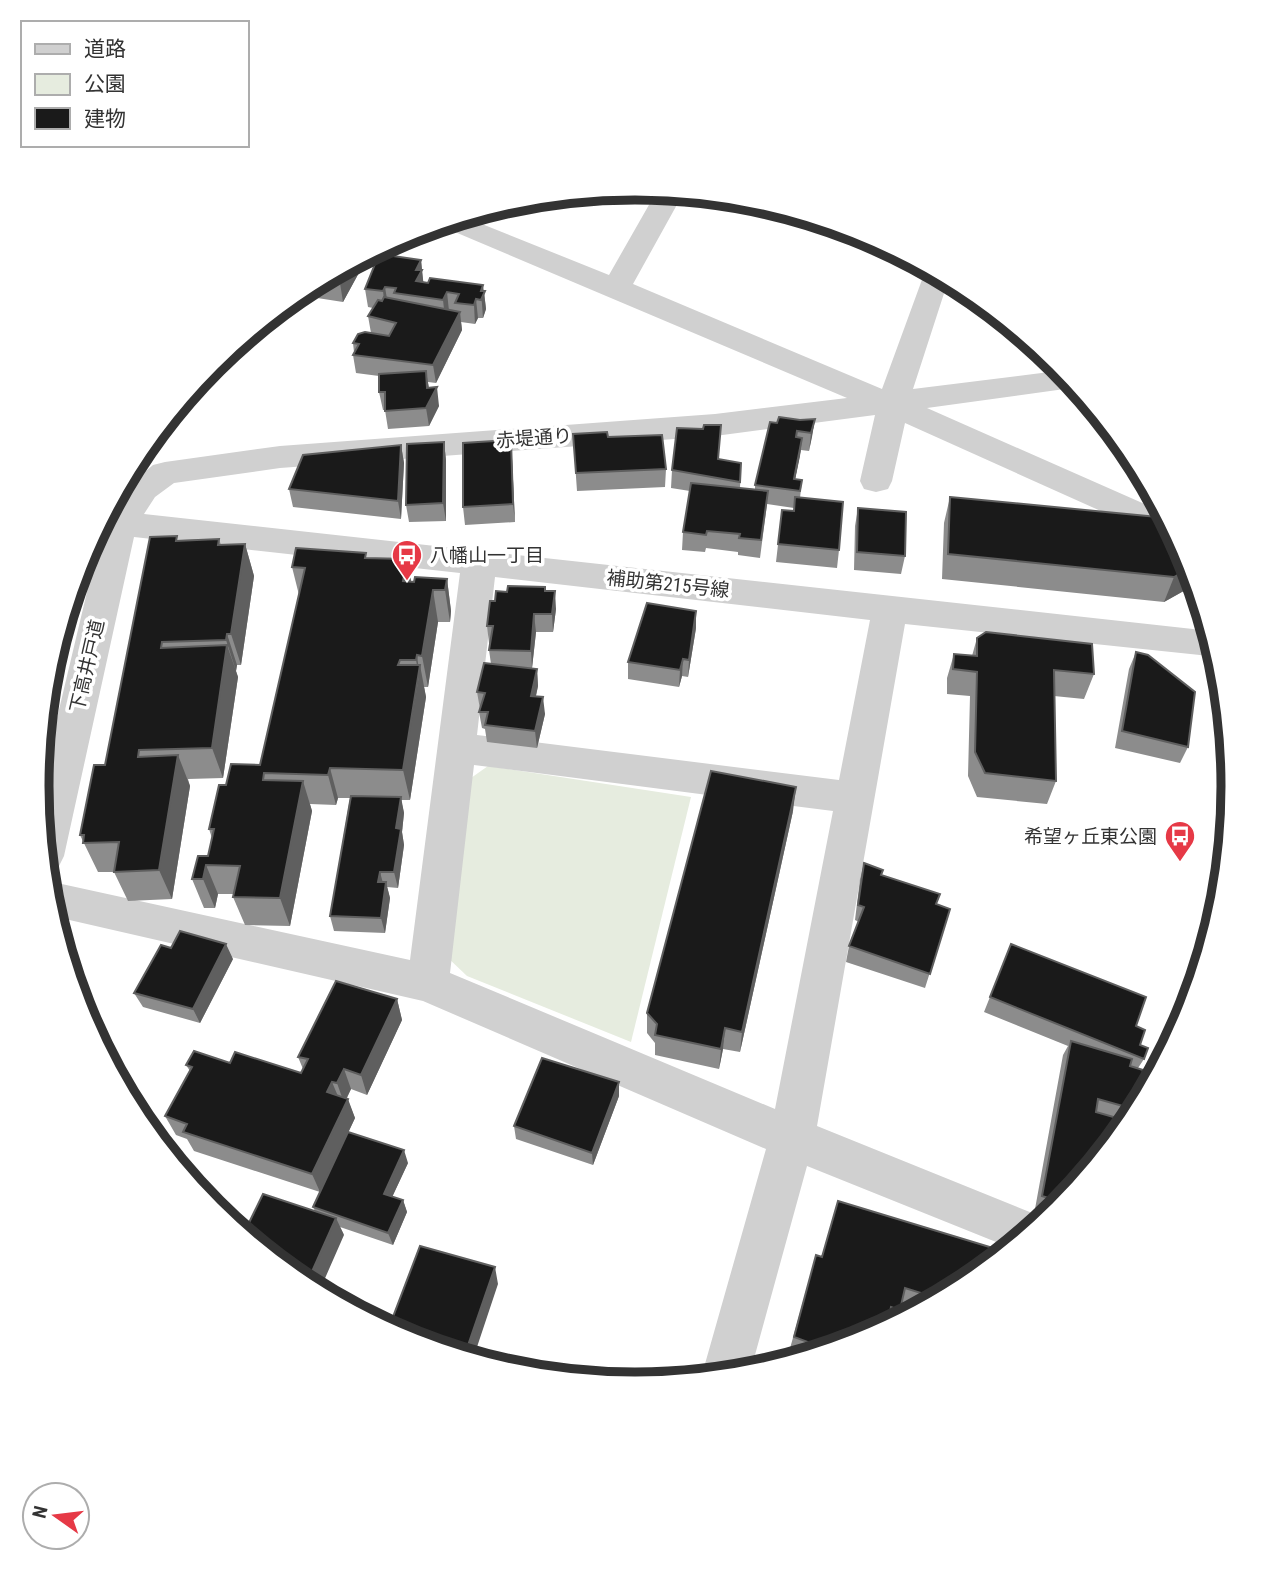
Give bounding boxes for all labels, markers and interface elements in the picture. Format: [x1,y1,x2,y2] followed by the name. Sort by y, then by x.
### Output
[21,21,248,147] legend
[84,37,126,61] text: 道路
[84,72,126,96] text: 公園
[84,107,126,131] text: 建物
[495,424,573,452] street label: 赤堤通り
[390,538,424,582] bus stop icon: 八幡山一丁目
[430,544,544,567] place label: 八幡山一丁目
[606,566,730,602] street label: 補助第215号線
[65,617,109,715] street label: 下高井戸道
[1163,819,1197,863] bus stop icon: 希望ヶ丘東公園
[1024,825,1157,848] place label: 希望ヶ丘東公園
[21,1481,91,1551] north arrow
[27,1504,53,1520] text: N

